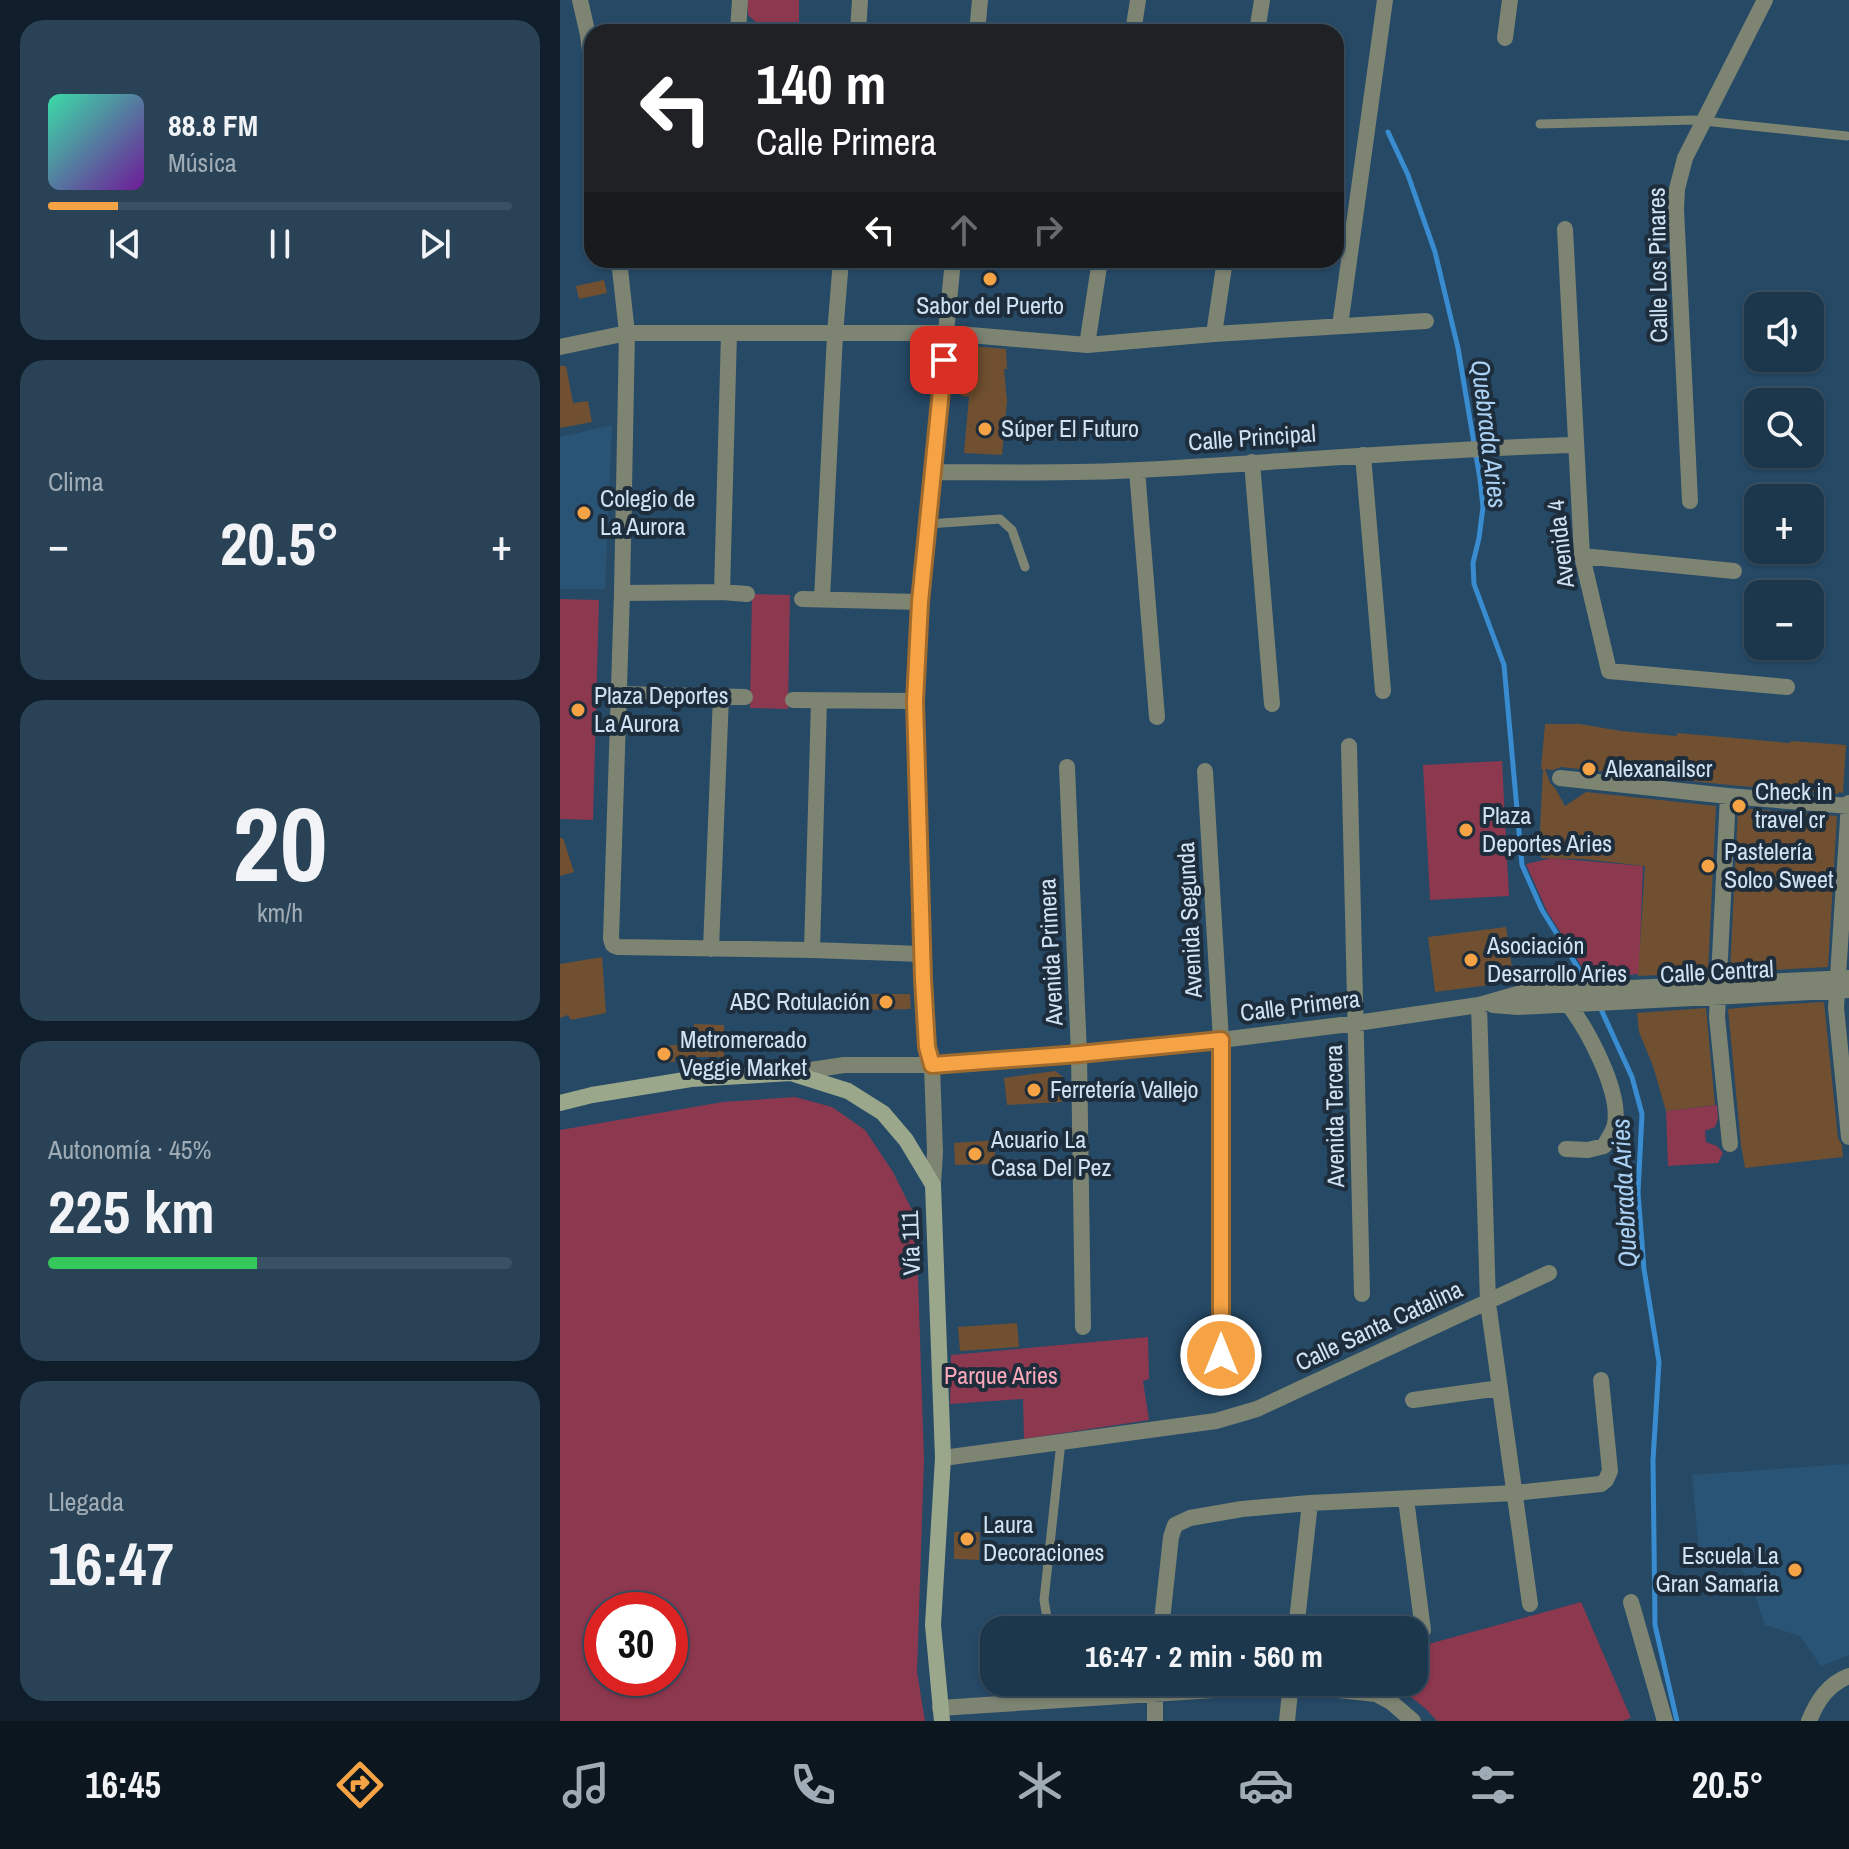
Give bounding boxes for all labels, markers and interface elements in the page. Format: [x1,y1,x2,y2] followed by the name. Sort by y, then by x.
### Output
[756,46,886,121] text: 140 m
[624,56,728,160] icon: left
[168,105,258,145] text: 88.8 FM
[756,118,936,166] text: Calle Primera
[168,145,237,180] text: Música
[1640,187,1674,343] street label: Calle Los Pinares
[858,208,902,252] icon: left
[942,208,986,252] icon: ahead
[1026,208,1070,252] icon: right
[103,222,147,266] icon: previous
[258,222,302,266] icon: pause
[413,222,457,266] icon: next
[981,270,999,288] marker: Sabor del Puerto
[916,289,1064,321] place label: Sabor del Puerto
[1744,292,1824,660] map controls
[1744,292,1824,372] button: sound
[910,326,978,394] pin
[922,338,966,382] icon: arrive
[1463,358,1516,510] water label: Quebrada Aries
[1744,388,1824,468] button: search
[1001,412,1139,444] place label: Súper El Futuro
[1187,417,1317,457] street label: Calle Principal
[976,420,994,438] marker: Súper El Futuro
[48,464,104,499] text: Clima
[600,482,695,542] place label: Colegio de La Aurora
[1744,484,1824,564] button: +
[1539,498,1581,591] street label: Avenida 4
[220,503,340,584] text: 20.5°
[575,504,593,522] marker: Colegio de La Aurora
[48,514,69,574] text: −
[491,514,512,574] text: +
[1744,580,1824,660] button: −
[594,679,729,739] place label: Plaza Deportes La Aurora
[569,701,587,719] marker: Plaza Deportes La Aurora
[1604,752,1713,784] place label: Alexanailscr
[1580,760,1598,778] marker: Alexanailscr
[233,773,327,913] text: 20
[1755,775,1833,835] place label: Check in travel cr
[1730,797,1748,815] marker: Check in travel cr
[1482,799,1612,859] place label: Plaza Deportes Aries
[1457,821,1475,839] marker: Plaza Deportes Aries
[1724,835,1834,895] place label: Pastelería Solco Sweet
[1169,841,1209,1000] street label: Avenida Segunda
[1699,857,1717,875] marker: Pastelería Solco Sweet
[1030,878,1070,1027] street label: Avenida Primera
[257,895,303,930] text: km/h
[1486,929,1627,989] place label: Asociación Desarrollo Aries
[1462,951,1480,969] marker: Asociación Desarrollo Aries
[1659,952,1775,990] street label: Calle Central
[1238,982,1362,1028] street label: Calle Primera
[729,985,870,1017] place label: ABC Rotulación
[877,993,895,1011] marker: ABC Rotulación
[680,1023,807,1083] place label: Metromercado Veggie Market
[1317,1044,1351,1189] street label: Avenida Tercera
[655,1045,673,1063] marker: Metromercado Veggie Market
[1050,1073,1199,1105] place label: Ferretería Vallejo
[1025,1081,1043,1099] marker: Ferretería Vallejo
[1602,1118,1645,1268] water label: Quebrada Aries
[990,1123,1111,1183] place label: Acuario La Casa Del Pez
[48,1132,212,1167] text: Autonomía · 45%
[966,1145,984,1163] marker: Acuario La Casa Del Pez
[48,1171,215,1252] text: 225 km
[893,1210,927,1276] street label: Vía 111
[1290,1272,1467,1378] street label: Calle Santa Catalina
[1179,1313,1263,1397] position arrow
[944,1359,1058,1391] park label: Parque Aries
[48,1484,124,1519] text: Llegada
[983,1508,1104,1568] place label: Laura Decoraciones
[48,1523,174,1604] text: 16:47
[958,1530,976,1548] marker: Laura Decoraciones
[1655,1539,1779,1599] place label: Escuela La Gran Samaria
[1786,1561,1804,1579] marker: Escuela La Gran Samaria
[584,1592,688,1696] speed limit sign: 30
[1085,1636,1323,1676] text: 16:47 · 2 min · 560 m
[332,1757,388,1813] icon: directions
[558,1757,614,1813] icon: music
[785,1757,841,1813] icon: phone
[1012,1757,1068,1813] icon: climate
[1238,1757,1294,1813] icon: car
[1465,1757,1521,1813] icon: filters
[85,1761,161,1809] text: 16:45
[1692,1761,1764,1809] text: 20.5°

